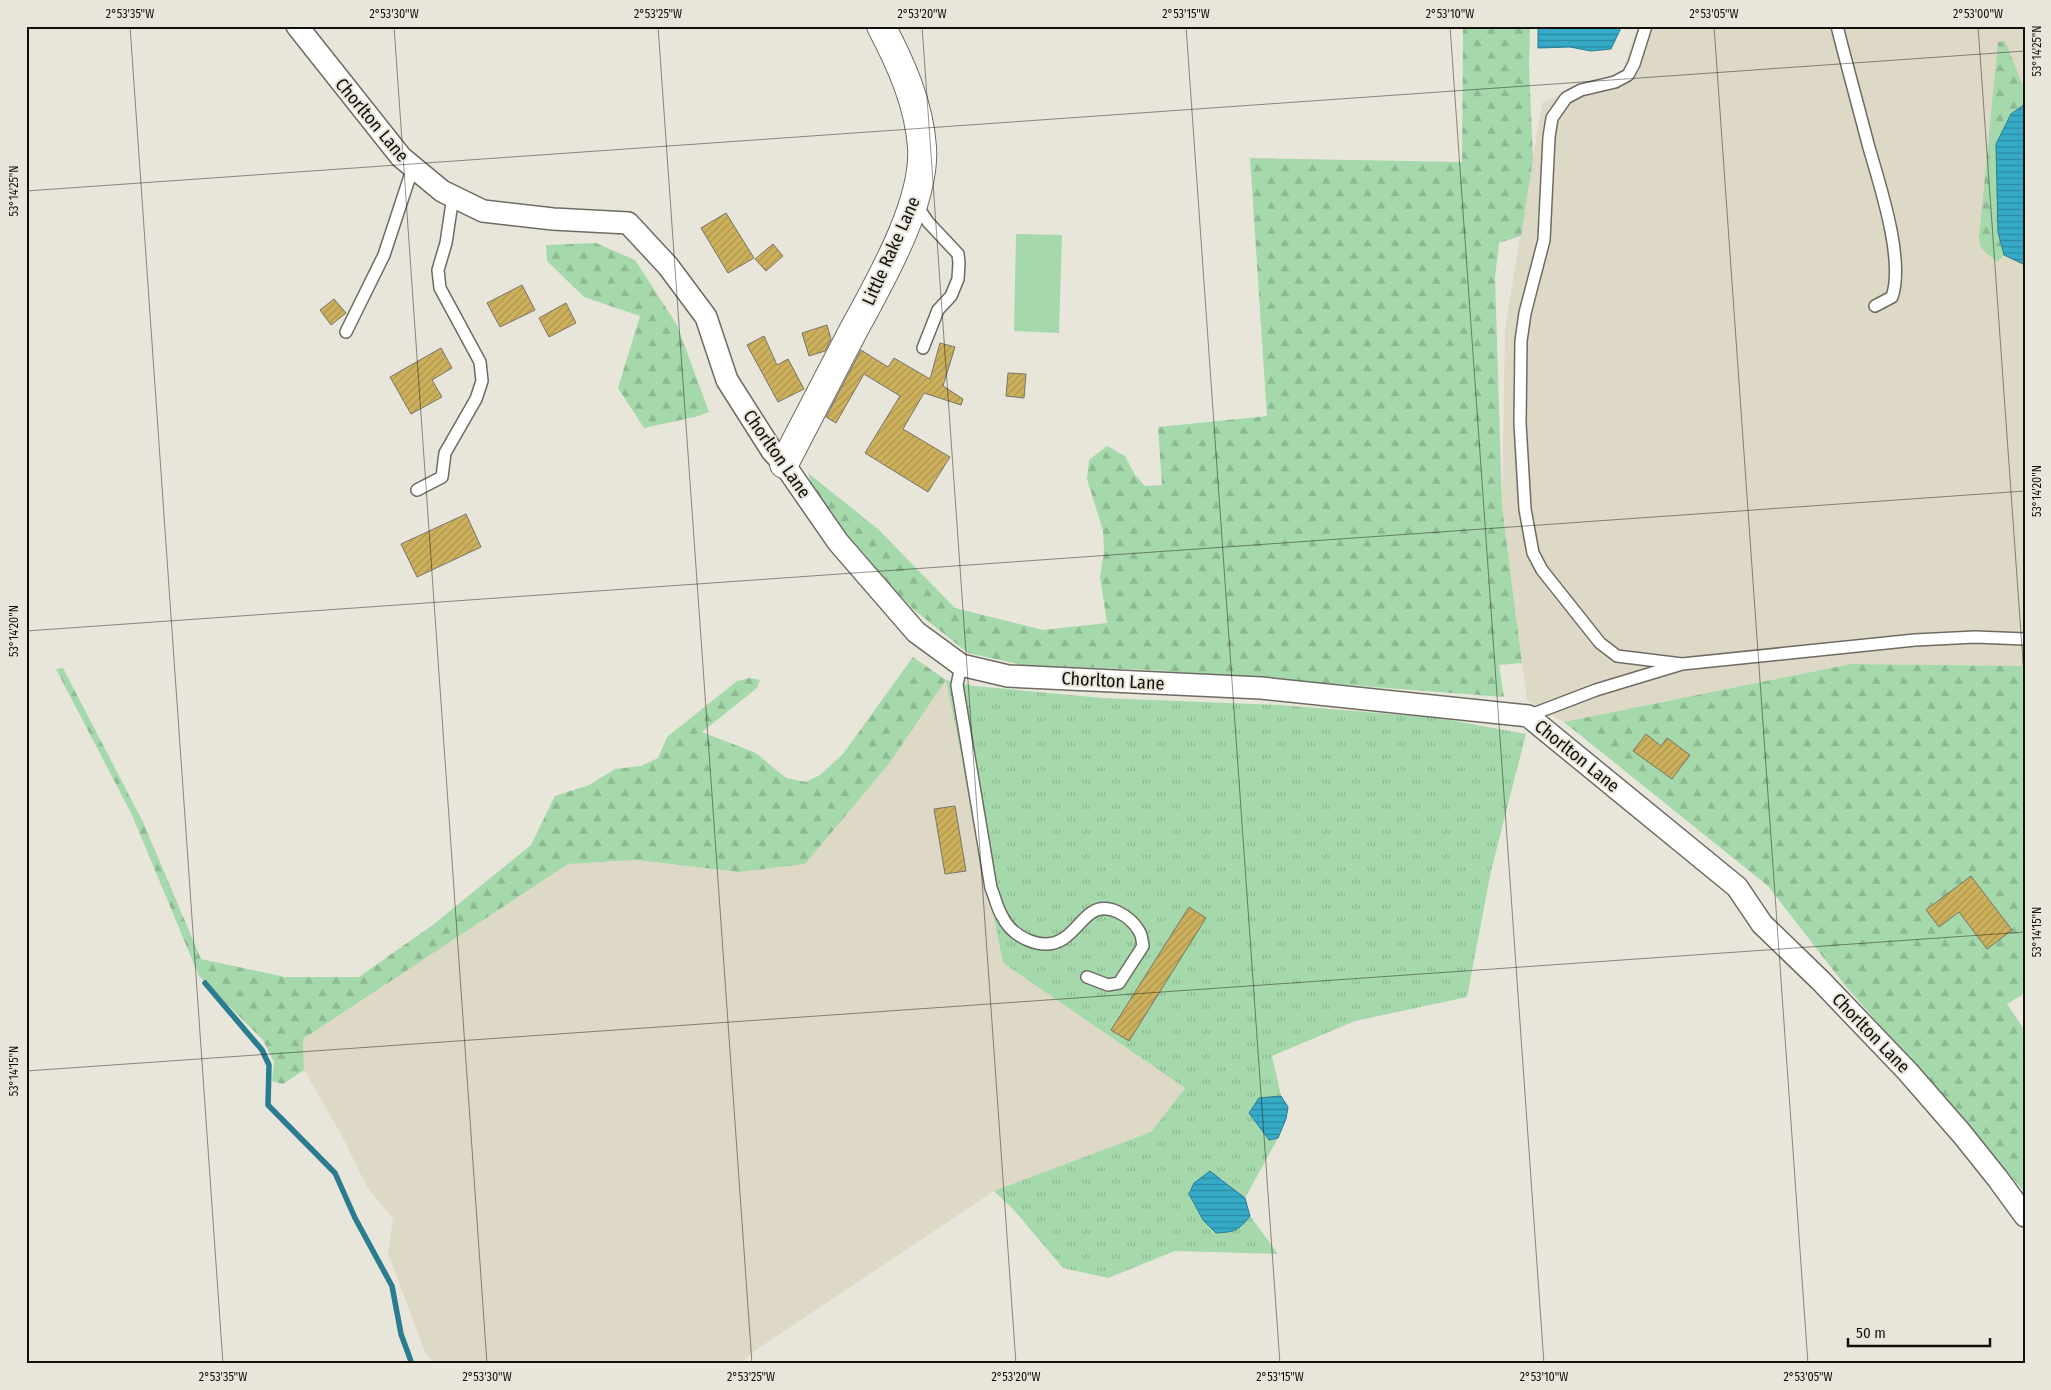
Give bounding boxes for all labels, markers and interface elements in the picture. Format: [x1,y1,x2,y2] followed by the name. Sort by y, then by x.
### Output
[106,7,154,21] text: 2°53'35"W
[369,7,419,21] text: 2°53'30"W
[634,7,682,21] text: 2°53'25"W
[897,7,947,21] text: 2°53'20"W
[1162,7,1210,21] text: 2°53'15"W
[1426,7,1474,21] text: 2°53'10"W
[1690,7,1739,21] text: 2°53'05"W
[1953,7,2003,21] text: 2°53'00"W
[2030,25,2044,77] text: 53°14'25"N
[331,74,414,167] street label: Chorlton Lane
[7,165,21,217] text: 53°14'25"N
[857,193,925,309] street label: Little Rake Lane
[739,406,816,502] street label: Chorlton Lane
[2030,465,2044,517] text: 53°14'20"N
[7,605,21,657] text: 53°14'20"N
[1061,667,1165,695] street label: Chorlton Lane
[1530,715,1624,797] street label: Chorlton Lane
[2030,907,2044,957] text: 53°14'15"N
[1827,988,1915,1078] street label: Chorlton Lane
[7,1046,21,1096] text: 53°14'15"N
[1848,1315,1991,1347] scale bar
[1856,1324,1886,1342] text: 50 m
[199,1370,247,1384] text: 2°53'35"W
[462,1370,512,1384] text: 2°53'30"W
[727,1370,775,1384] text: 2°53'25"W
[991,1370,1041,1384] text: 2°53'20"W
[1256,1370,1304,1384] text: 2°53'15"W
[1520,1370,1568,1384] text: 2°53'10"W
[1784,1370,1833,1384] text: 2°53'05"W

